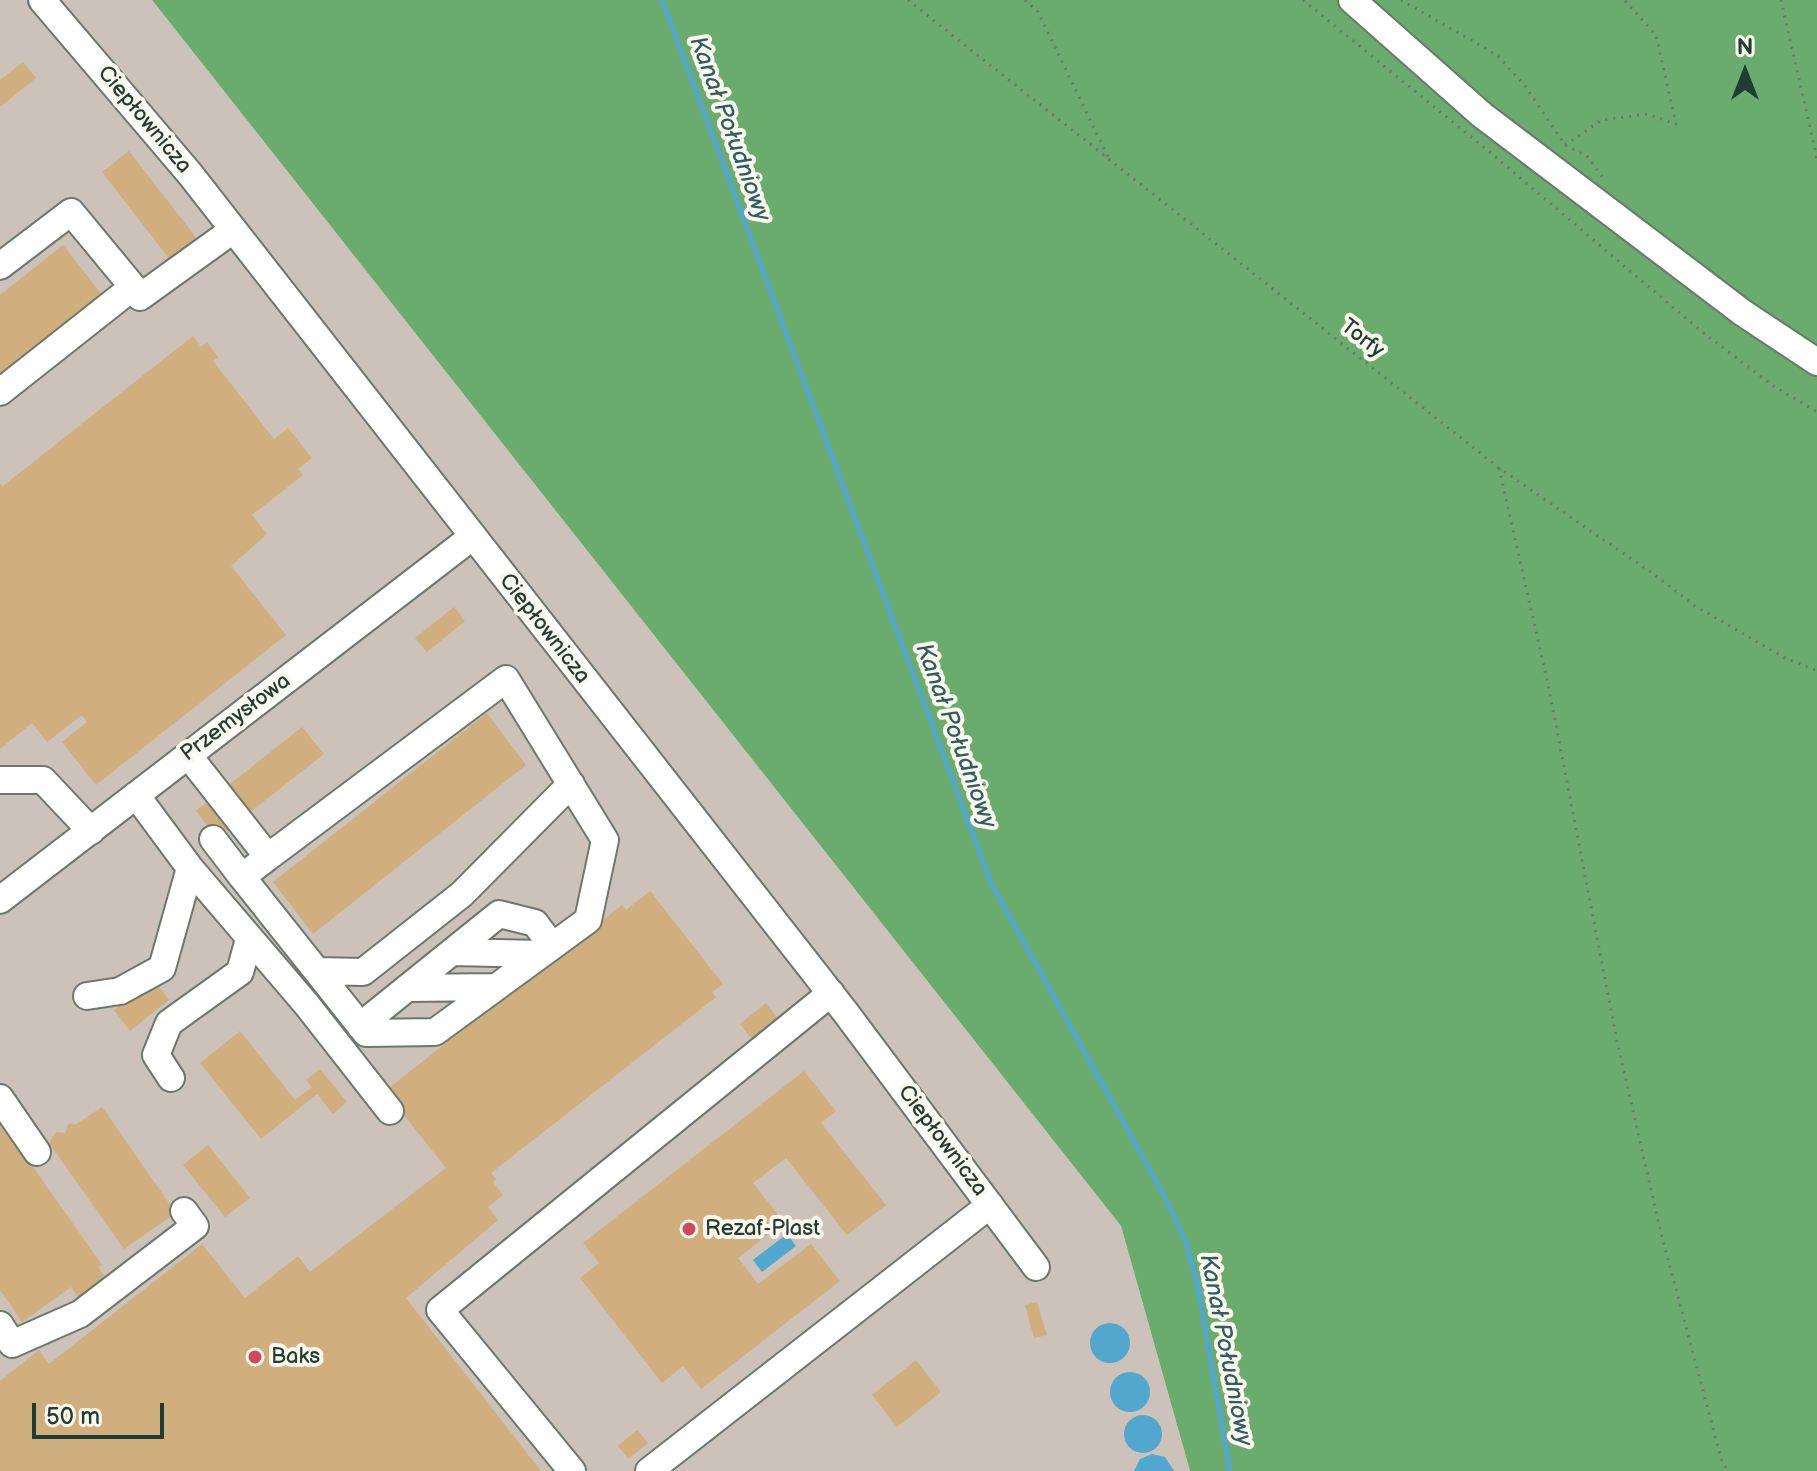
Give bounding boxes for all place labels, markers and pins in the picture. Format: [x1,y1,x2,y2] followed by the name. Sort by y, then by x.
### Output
[705,1216,820,1242] place label: Rezaf-Plast
[680,1220,698,1238] marker: Rezaf-Plast
[271,1344,320,1370] place label: Baks
[246,1348,264,1366] marker: Baks

